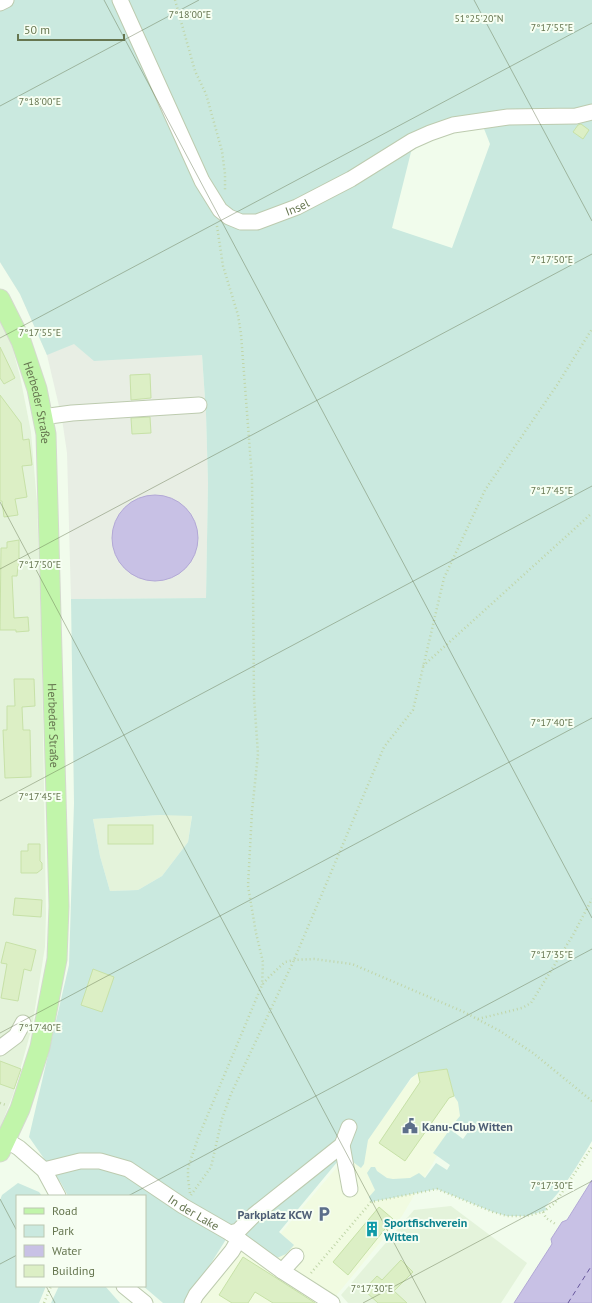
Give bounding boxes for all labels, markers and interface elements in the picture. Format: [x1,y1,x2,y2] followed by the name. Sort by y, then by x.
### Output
[169,8,211,21] text: 7°18'00"E
[454,12,504,25] text: 51°25'20"N
[18,16,124,42] scale bar
[531,21,573,34] text: 7°17'55"E
[24,22,50,37] text: 50 m
[19,95,61,108] text: 7°18'00"E
[283,194,312,218] street label: Insel
[531,253,573,266] text: 7°17'50"E
[19,326,61,339] text: 7°17'55"E
[21,359,54,444] street label: Herbeder Straße
[531,484,573,497] text: 7°17'45"E
[19,558,61,571] text: 7°17'50"E
[45,683,63,768] street label: Herbeder Straße
[531,716,573,729] text: 7°17'40"E
[19,790,61,803] text: 7°17'45"E
[531,948,573,961] text: 7°17'35"E
[19,1021,61,1034] text: 7°17'40"E
[401,1117,419,1135] public building icon: Kanu-Club Witten
[422,1119,513,1134] place label: Kanu-Club Witten
[531,1179,573,1192] text: 7°17'30"E
[166,1191,222,1233] street label: In der Lake
[16,1195,146,1287] legend
[52,1203,77,1218] text: Road
[315,1205,333,1223] parking icon: Parkplatz KCW
[238,1207,313,1222] place label: Parkplatz KCW
[384,1215,467,1244] place label: Sportfischverein Witten
[363,1220,381,1238] building icon: Sportfischverein Witten
[52,1223,74,1238] text: Park
[52,1243,82,1258] text: Water
[52,1263,95,1278] text: Building
[351,1282,393,1295] text: 7°17'30"E

